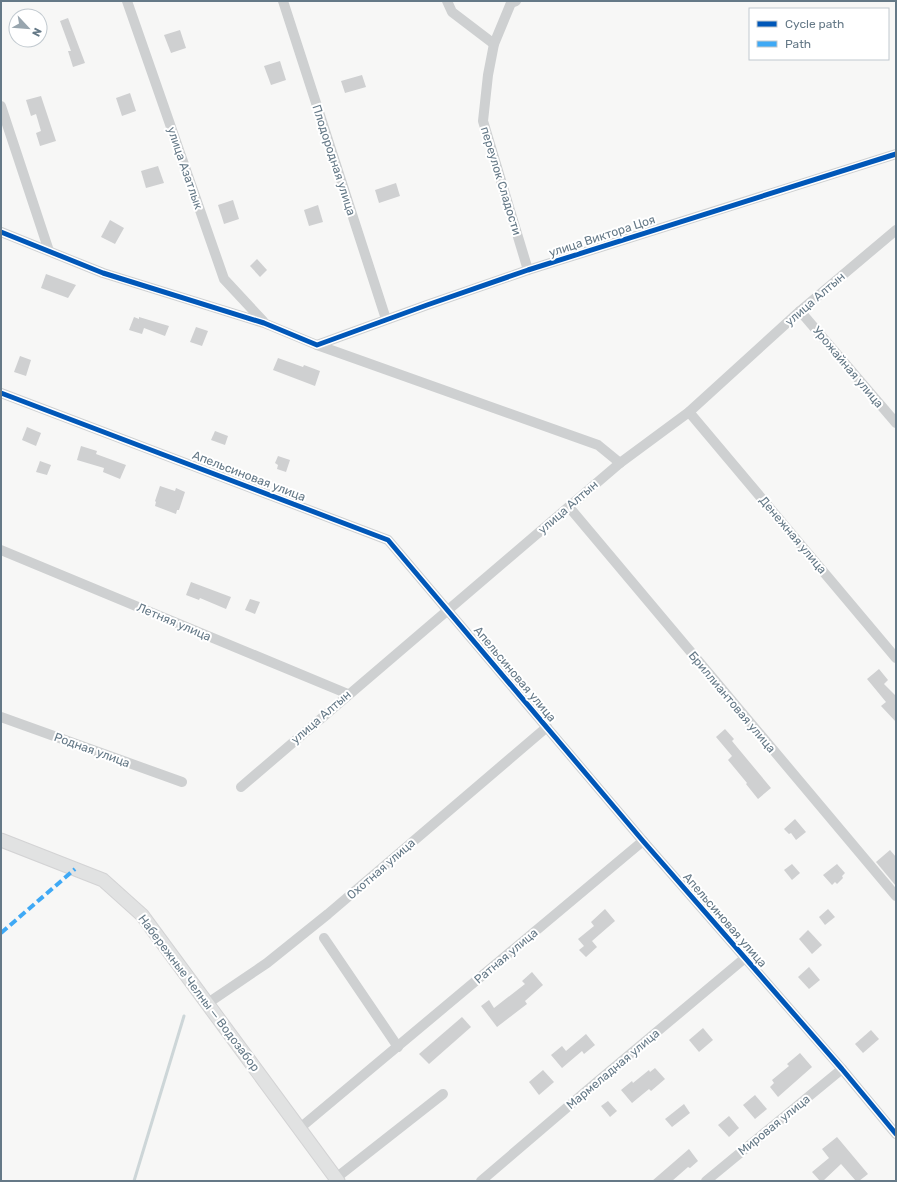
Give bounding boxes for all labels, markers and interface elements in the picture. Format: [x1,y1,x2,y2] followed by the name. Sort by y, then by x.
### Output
[8,8,48,48] north arrow
[749,8,889,60] legend
[785,17,844,31] text: Cycle path
[29,26,44,39] text: N
[785,37,811,51] text: Path
[309,103,359,217] street label: Плодородная улица
[164,125,206,212] street label: улица Азатлык
[478,125,524,237] street label: переулок Сладости
[547,212,657,260] street label: улица Виктора Цоя
[782,269,848,329] street label: улица Алтын
[810,323,886,411] street label: Урожайная улица
[190,448,308,504] street label: Апельсиновая улица
[535,477,601,537] street label: улица Алтын
[757,493,829,577] street label: Денежная улица
[135,600,213,644] street label: Летняя улица
[471,623,559,725] street label: Апельсиновая улица
[686,649,778,755] street label: Бриллиантовая улица
[288,687,354,747] street label: улица Алтын
[52,730,132,770] street label: Родная улица
[344,836,418,902] street label: Охотная улица
[680,870,770,970] street label: Апельсиновая улица
[135,912,263,1074] street label: Набережные Челны — Водозабор
[471,925,541,987] street label: Ратная улица
[564,1026,662,1112] street label: Мармеладная улица
[735,1092,813,1158] street label: Мировая улица

